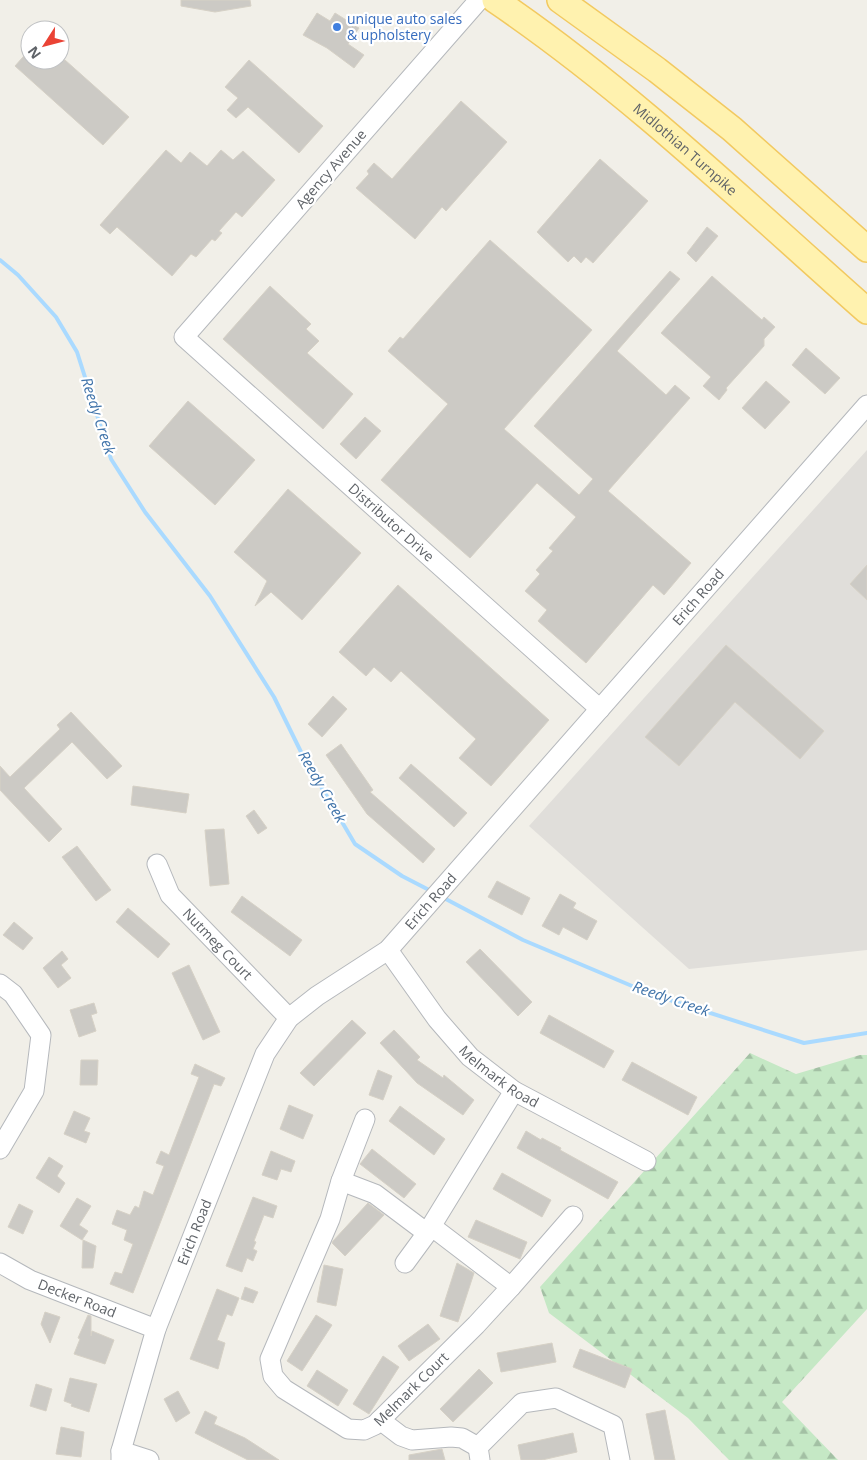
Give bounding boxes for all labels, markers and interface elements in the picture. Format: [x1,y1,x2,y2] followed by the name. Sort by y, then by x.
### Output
[347,9,463,44] place label: unique auto sales & upholstery
[20,20,70,70] north arrow
[331,21,343,33] marker: unique auto sales & upholstery
[23,43,45,63] text: N
[629,99,742,199] street label: Midlothian Turnpike
[291,125,370,212] street label: Agency Avenue
[77,375,121,457] water label: Reedy Creek
[345,479,439,566] street label: Distributor Drive
[668,564,728,629] street label: Erich Road
[294,747,352,827] water label: Reedy Creek
[400,869,460,933] street label: Erich Road
[179,904,257,984] street label: Nutmeg Court
[630,976,713,1021] water label: Reedy Creek
[455,1041,542,1112] street label: Melmark Road
[172,1196,216,1268] street label: Erich Road
[35,1274,119,1322] street label: Decker Road
[369,1348,452,1430] street label: Melmark Court

